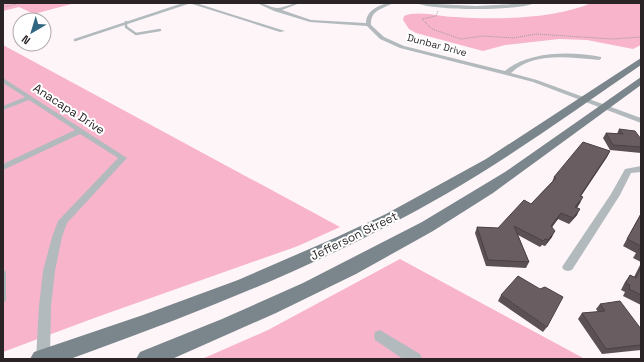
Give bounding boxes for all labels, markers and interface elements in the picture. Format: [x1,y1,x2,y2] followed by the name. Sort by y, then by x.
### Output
[12,12,52,52] north arrow
[406,31,468,59] street label: Dunbar Drive
[19,32,33,48] text: N
[30,80,108,138] street label: Anacapa Drive
[308,208,400,264] street label: Jefferson Street

